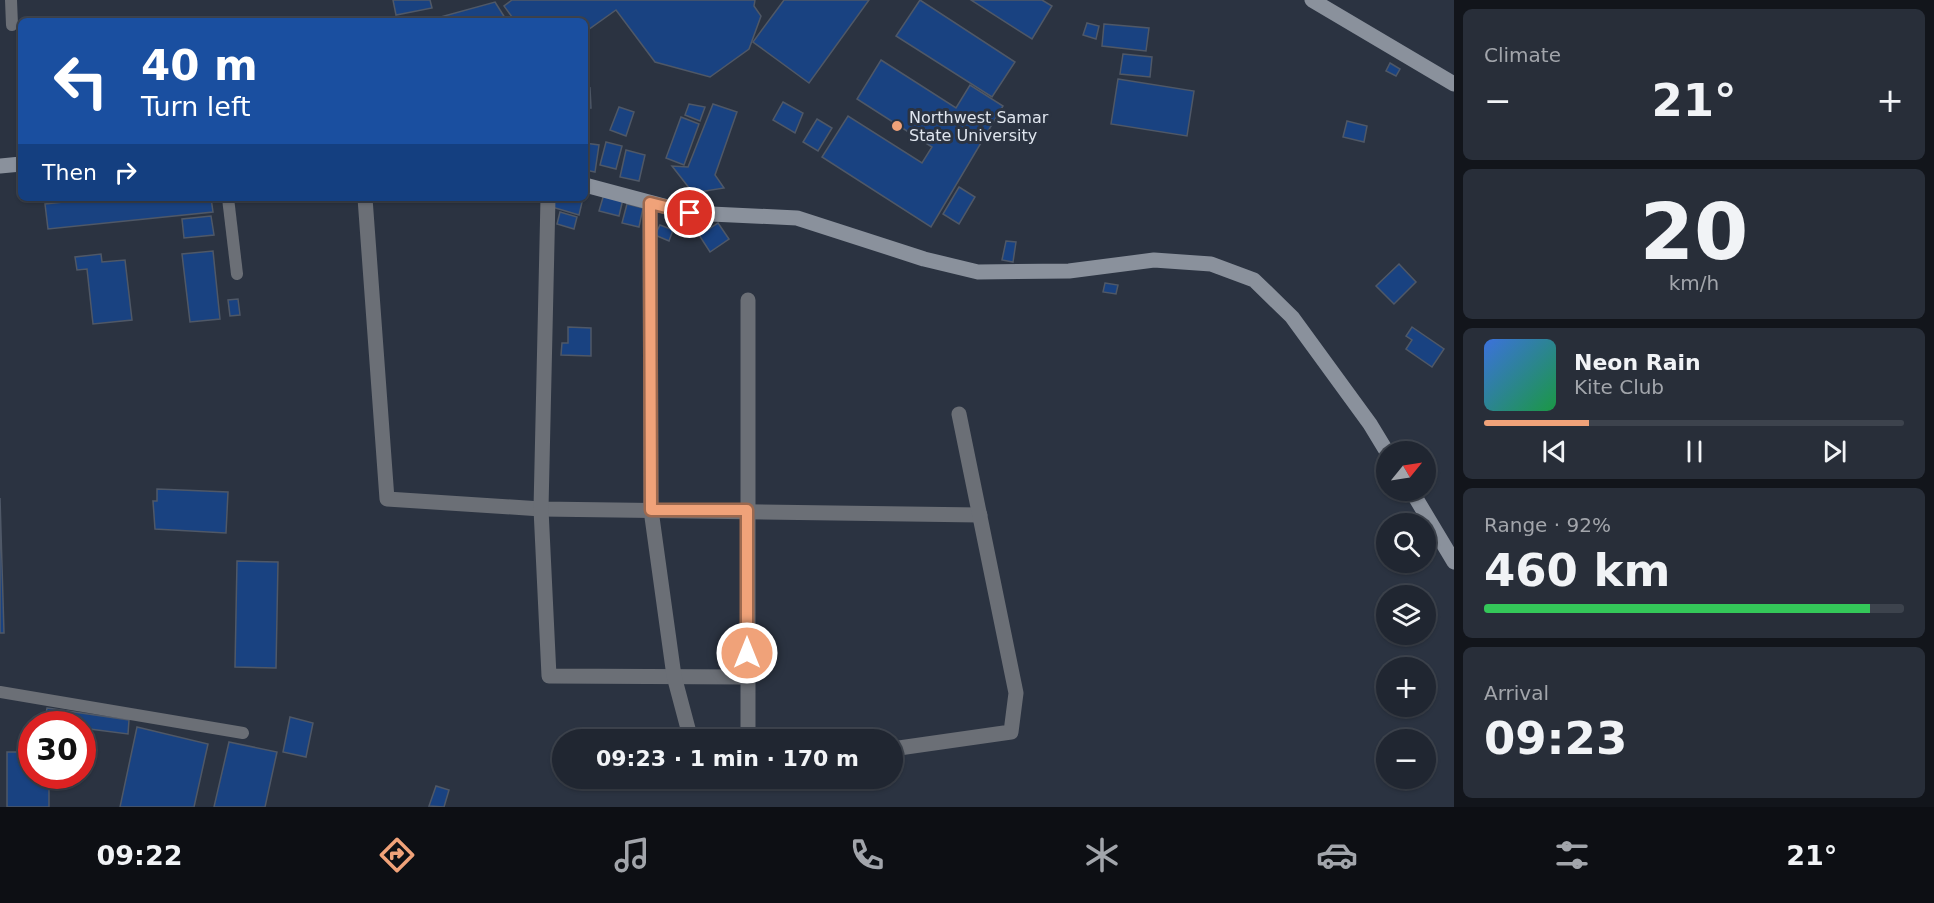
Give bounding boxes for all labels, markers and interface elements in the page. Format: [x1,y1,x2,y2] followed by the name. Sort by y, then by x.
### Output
[141,41,258,90] text: 40 m
[42,42,120,120] icon: left
[1484,43,1561,67] text: Climate
[1651,74,1737,127] text: 21°
[1484,81,1512,120] text: −
[1876,81,1904,120] text: +
[141,91,251,122] text: Turn left
[909,108,1049,145] place label: Northwest Samar State University
[890,119,904,133] marker: Northwest Samar State University
[109,156,142,189] icon: right
[42,160,97,185] text: Then
[664,187,715,238] pin
[1640,187,1748,277] text: 20
[673,196,706,229] icon: arrive
[1669,271,1719,295] text: km/h
[1574,350,1701,375] text: Neon Rain
[1574,375,1664,399] text: Kite Club
[1538,435,1571,468] icon: previous
[1678,435,1711,468] icon: pause
[1818,435,1851,468] icon: next
[1376,441,1436,501] north arrow
[1376,441,1436,789] map controls
[1376,513,1436,573] button: search
[1484,513,1611,537] text: Range · 92%
[1484,544,1670,597] text: 460 km
[1376,585,1436,645] button: layers
[715,621,779,685] position arrow
[1376,657,1436,717] button: +
[1484,681,1549,705] text: Arrival
[18,711,96,789] speed limit sign: 30
[1484,712,1627,765] text: 09:23
[1376,729,1436,789] button: −
[596,746,859,771] text: 09:23 · 1 min · 170 m
[376,834,418,876] icon: directions
[611,834,653,876] icon: music
[846,834,888,876] icon: phone
[1081,834,1123,876] icon: climate
[1316,834,1358,876] icon: car
[1551,834,1593,876] icon: filters
[97,840,183,871] text: 09:22
[1786,840,1837,871] text: 21°

